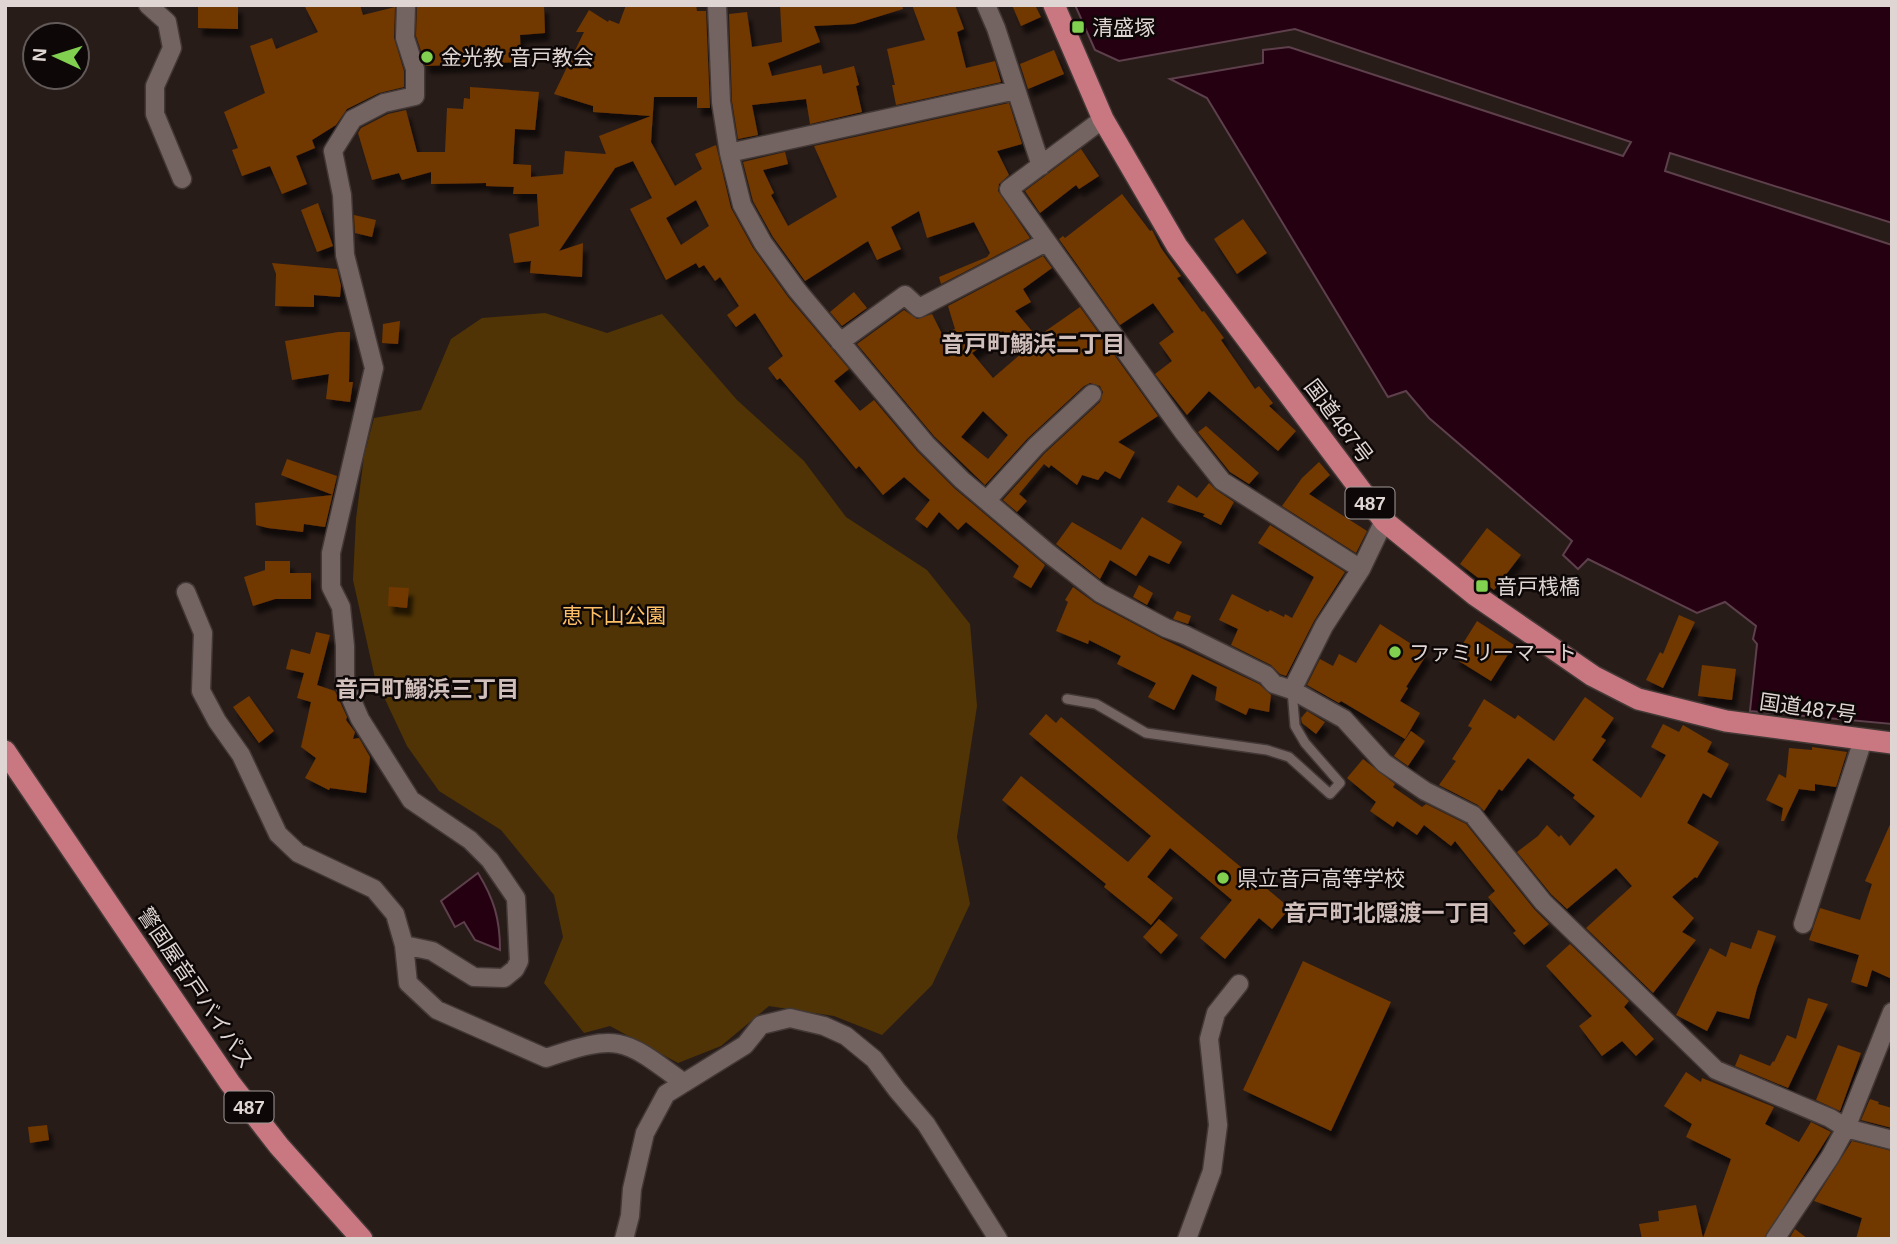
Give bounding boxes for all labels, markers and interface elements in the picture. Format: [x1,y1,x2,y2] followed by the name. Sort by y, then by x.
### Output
[1092,16,1155,39] place label: 清盛塚
[1070,19,1086,35] marker: 清盛塚
[21,21,91,91] north arrow
[441,46,594,69] place label: 金光教 音戸教会
[29,47,50,62] text: N
[419,49,435,65] marker: 金光教 音戸教会
[941,331,1125,357] district label: 音戸町鰯浜二丁目
[1300,375,1378,467] street label: 国道487号
[1346,488,1394,518] road number: 487
[1496,575,1580,598] place label: 音戸桟橋
[1474,578,1490,594] marker: 音戸桟橋
[562,604,667,627] park label: 恵下山公園
[1409,641,1577,664] place label: ファミリーマート
[1387,644,1403,660] marker: ファミリーマート
[335,676,519,702] district label: 音戸町鰯浜三丁目
[1758,690,1858,726] street label: 国道487号
[1237,867,1405,890] place label: 県立音戸高等学校
[1215,870,1231,886] marker: 県立音戸高等学校
[1284,900,1491,926] district label: 音戸町北隠渡一丁目
[134,903,258,1073] street label: 警固屋音戸バイパス
[224,1092,274,1122] road number: 487

